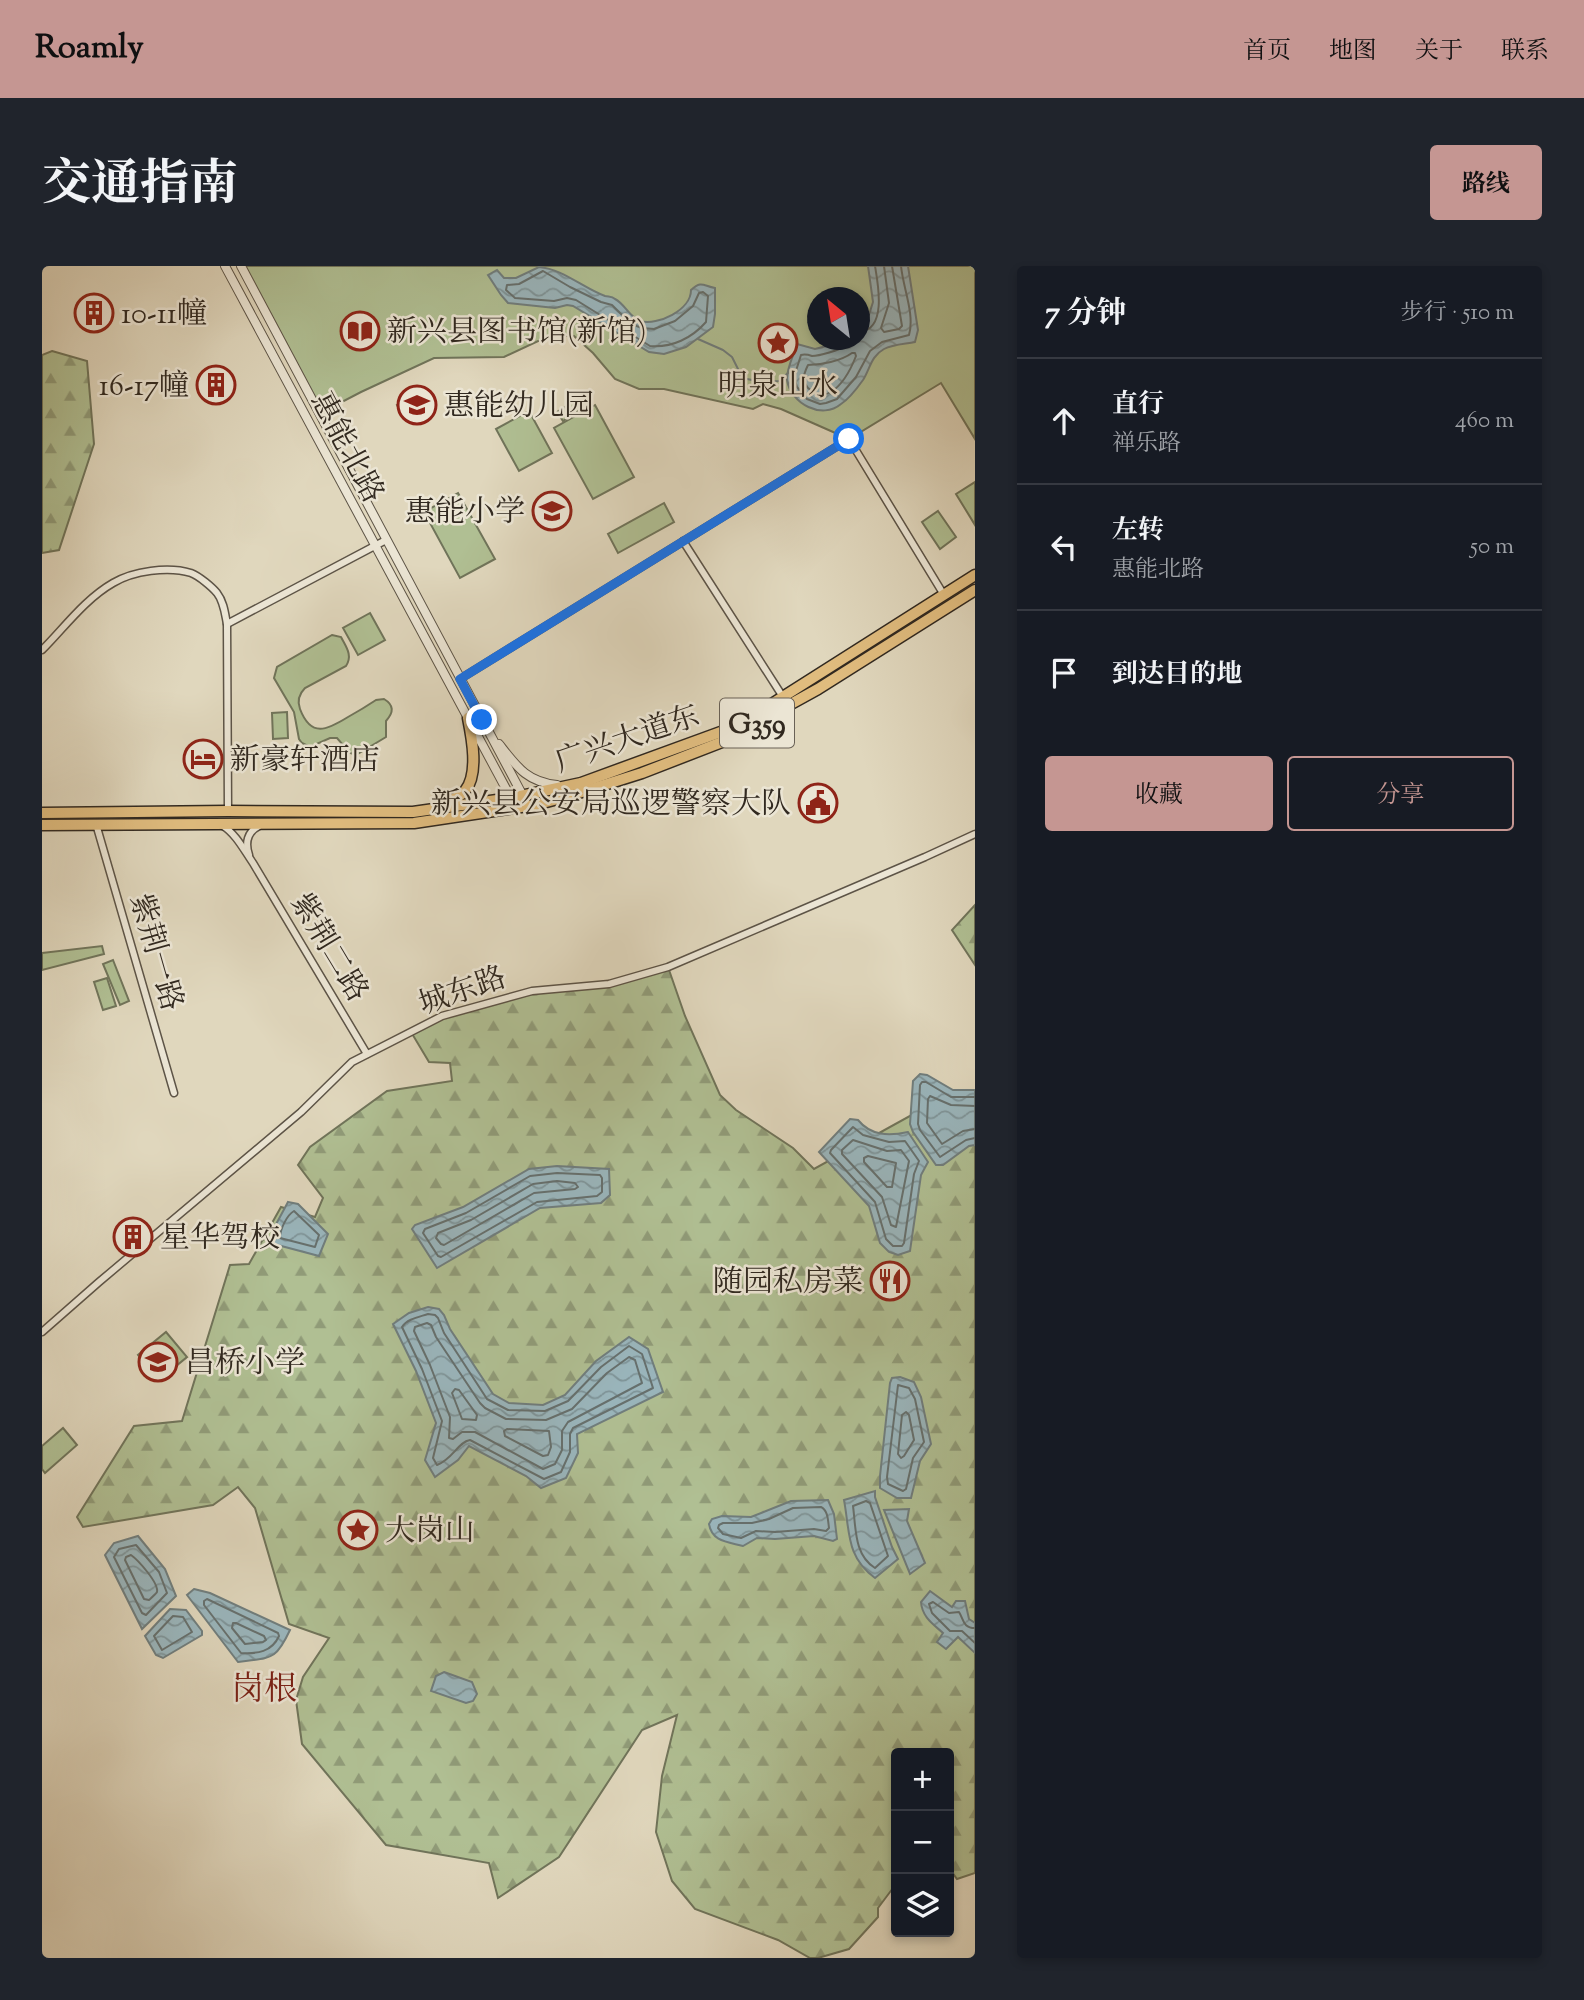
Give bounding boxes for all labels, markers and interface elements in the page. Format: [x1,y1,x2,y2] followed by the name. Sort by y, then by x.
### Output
[35,25,144,73] text: Roamly
[1243,35,1291,69] text: 首页
[1329,35,1377,69] text: 地图
[1415,35,1463,69] text: 关于
[1501,35,1549,69] text: 联系
[1430,145,1542,220] button: 路线
[42,152,238,222] text: 交通指南
[807,287,870,350] north arrow
[73,292,115,334] building icon: 10-11幢
[1045,293,1126,336] text: 7 分钟
[121,294,207,337] place label: 10-11幢
[1401,297,1514,330] text: 步行 · 510 m
[339,310,381,352] library icon: 新兴县图书馆(新馆)
[387,312,647,355] place label: 新兴县图书馆(新馆)
[757,322,799,364] place icon: 明泉山水
[195,364,237,406] building icon: 16-17幢
[99,366,189,409] place label: 16-17幢
[718,366,838,409] place label: 明泉山水
[396,384,438,426] school or university icon: 惠能幼儿园
[299,385,393,511] street label: 惠能北路
[444,386,594,429] place label: 惠能幼儿园
[1112,387,1164,424] text: 直行
[1045,402,1083,440] icon: ahead
[1455,405,1514,438] text: 460 m
[833,423,864,454] route start
[1112,428,1181,461] text: 禅乐路
[531,490,573,532] school or university icon: 惠能小学
[405,492,525,535] place label: 惠能小学
[1112,513,1164,550] text: 左转
[1045,528,1083,566] icon: left
[1470,531,1514,564] text: 50 m
[1112,554,1204,587] text: 惠能北路
[1045,654,1083,692] icon: arrive
[1112,657,1242,694] text: 到达目的地
[550,696,706,785] street label: 广兴大道东
[720,699,794,748] road number: G359
[466,704,497,735] route end
[182,738,224,780] hotel icon: 新豪轩酒店
[230,740,380,783] place label: 新豪轩酒店
[1045,756,1273,831] button: 收藏
[1287,756,1514,831] button: 分享
[797,782,839,824] public building icon: 新兴县公安局巡逻警察大队
[431,784,791,827] place label: 新兴县公安局巡逻警察大队
[279,886,377,1011] street label: 紫荆二路
[117,889,192,1016] street label: 紫荆一路
[413,957,512,1027] street label: 城东路
[112,1216,154,1258] building icon: 星华驾校
[160,1218,280,1261] place label: 星华驾校
[869,1260,911,1302] restaurant icon: 随园私房菜
[713,1262,863,1305] place label: 随园私房菜
[137,1341,179,1383] school or university icon: 昌桥小学
[185,1343,305,1386] place label: 昌桥小学
[337,1509,379,1551] place icon: 大岗山
[385,1511,475,1554] place label: 大岗山
[231,1667,297,1715] district label: 岗根
[891,1748,954,1937] map controls
[891,1748,954,1811] button: +
[891,1811,954,1874] button: −
[891,1874,954,1937] button: layers

